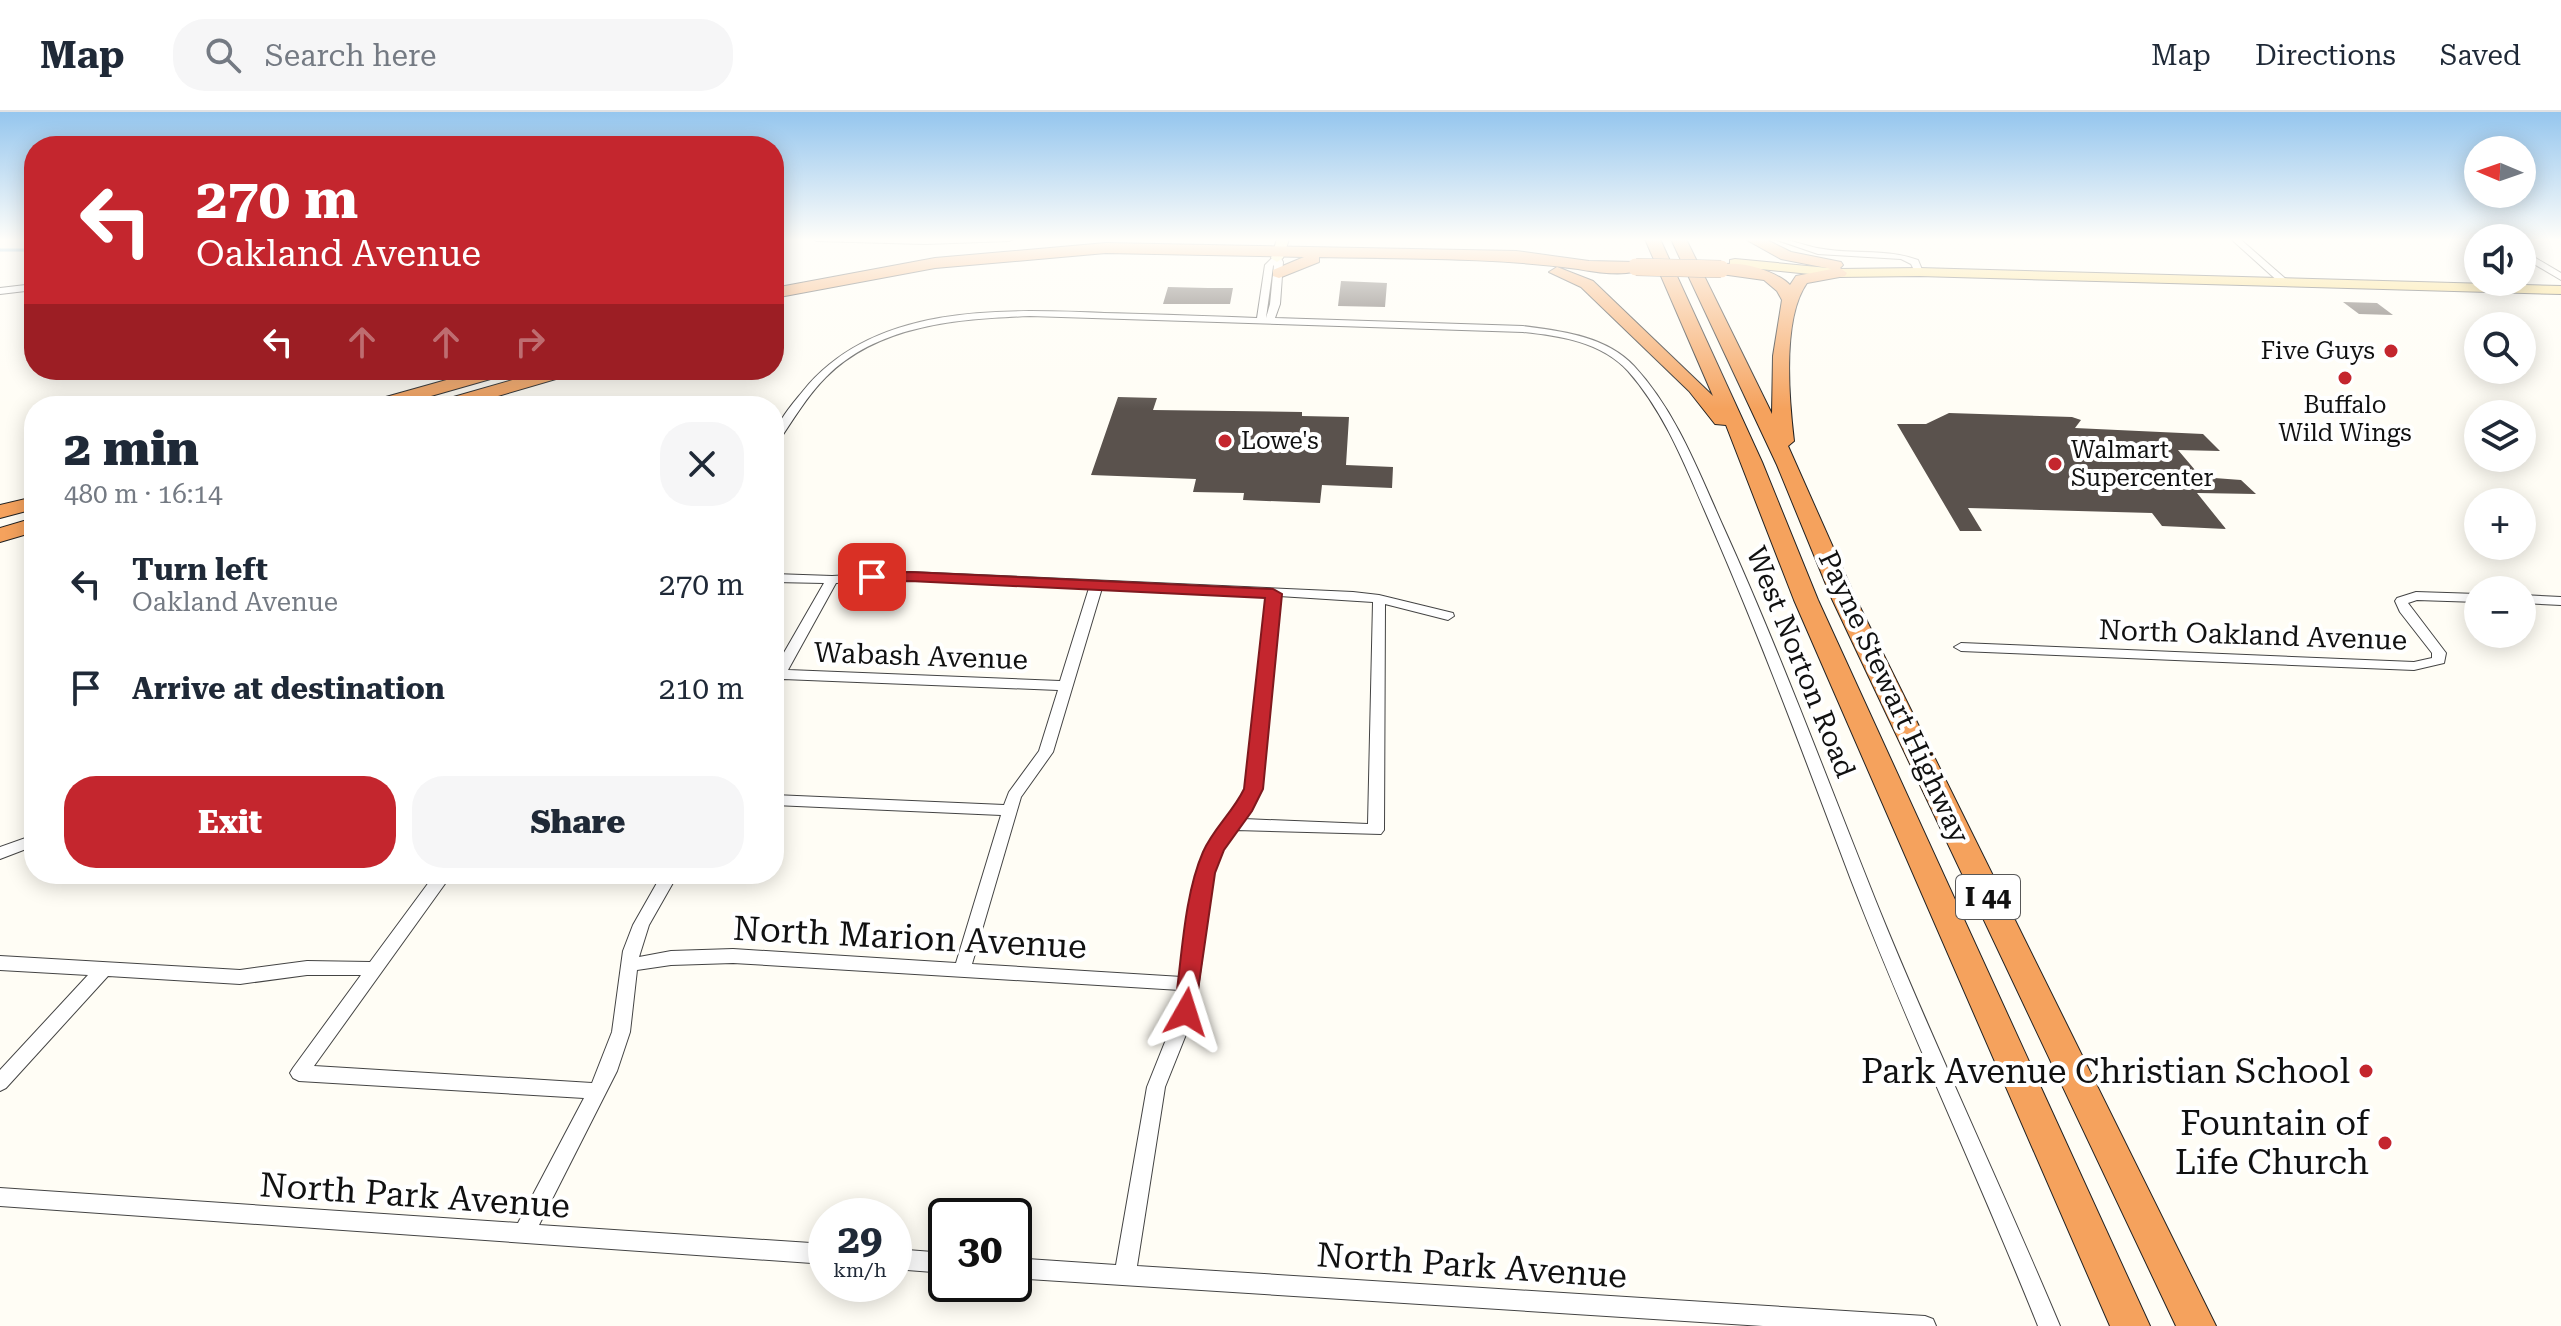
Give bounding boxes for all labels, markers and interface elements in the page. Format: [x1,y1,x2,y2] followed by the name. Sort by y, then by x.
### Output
[173,19,733,91] search box
[40,33,125,77] text: Map
[201,33,245,77] icon: search
[265,38,437,73] text: Search here
[2151,39,2211,72] text: Map
[2255,39,2396,72] text: Directions
[2440,39,2521,72] text: Saved
[2464,136,2536,208] north arrow
[2464,136,2536,648] map controls
[196,166,358,232] text: 270 m
[64,168,168,272] icon: left
[2464,224,2536,296] button: sound
[196,233,481,275] text: Oakland Avenue
[2464,312,2536,384] button: search
[256,320,300,364] icon: left
[340,320,384,364] icon: ahead
[424,320,468,364] icon: ahead
[508,320,552,364] icon: right
[2261,337,2375,365] place label: Five Guys
[2382,342,2400,360] marker: Five Guys
[2336,369,2354,387] marker: Buffalo Wild Wings
[2278,391,2412,447] place label: Buffalo Wild Wings
[2464,400,2536,472] button: layers
[64,421,199,477] text: 2 min
[660,422,744,506] button: close
[1241,427,1319,455] place label: Lowe's
[1216,432,1234,450] marker: Lowe's
[2071,436,2213,492] place label: Walmart Supercenter
[2046,455,2064,473] marker: Walmart Supercenter
[64,479,223,509] text: 480 m · 16:14
[2464,488,2536,560] button: +
[1740,542,1862,782] street label: West Norton Road
[838,543,906,611] pin
[1812,546,1976,849] street label: Payne Stewart Highway
[132,552,268,587] text: Turn left
[850,555,894,599] icon: arrive
[64,562,108,606] icon: left
[659,567,744,602] text: 270 m
[2464,576,2536,648] button: −
[132,587,338,617] text: Oakland Avenue
[2098,613,2408,657] street label: North Oakland Avenue
[813,636,1029,676] street label: Wabash Avenue
[64,666,108,710] icon: arrive
[132,671,445,706] text: Arrive at destination
[659,671,744,706] text: 210 m
[64,776,396,868] button: Exit
[412,776,744,868] button: Share
[1956,875,2020,919] road number: I 44
[732,908,1088,966] street label: North Marion Avenue
[1144,970,1228,1054] position arrow
[1861,1051,2350,1091] place label: Park Avenue Christian School
[2357,1062,2375,1080] marker: Park Avenue Christian School
[2175,1103,2370,1182] place label: Fountain of Life Church
[2376,1134,2394,1152] marker: Fountain of Life Church
[259,1164,571,1226] street label: North Park Avenue
[928,1198,1032,1302] speed limit sign: 30
[838,1216,882,1263] text: 29
[1316,1234,1628,1296] street label: North Park Avenue
[833,1258,887,1282] text: km/h

